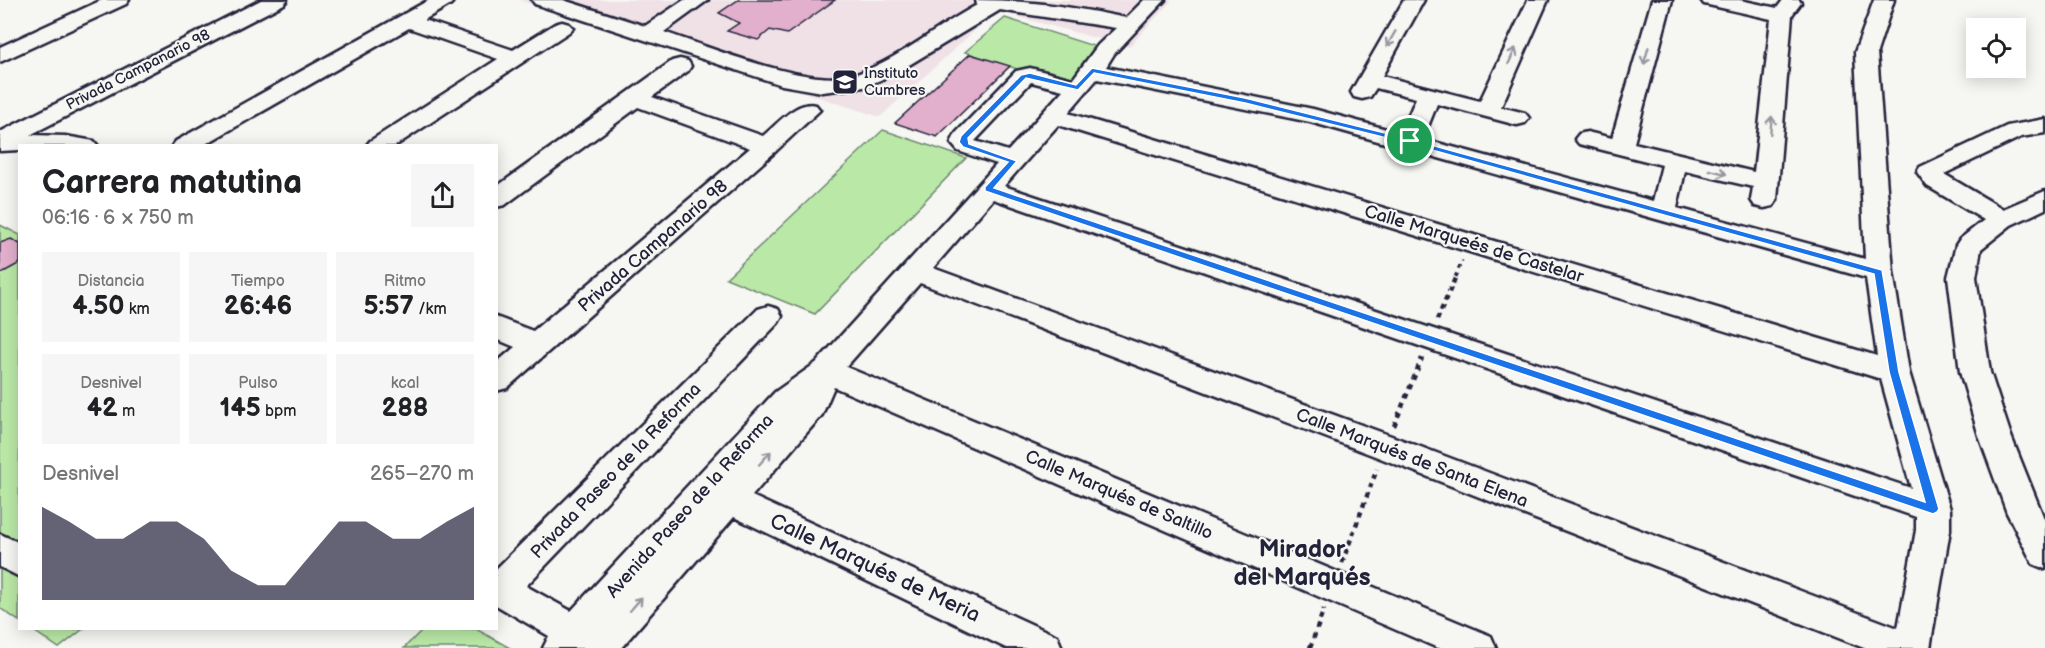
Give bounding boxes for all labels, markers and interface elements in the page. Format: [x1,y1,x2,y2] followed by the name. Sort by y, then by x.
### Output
[1966,18,2026,78] map controls
[1966,18,2026,78] button: locate
[63,25,213,115] street label: Privada Campanario 98
[1385,30,1397,47] one-way arrow
[1640,46,1651,65] one-way arrow
[1507,48,1519,66] one-way arrow
[864,64,926,100] place label: Instituto Cumbres
[830,67,860,97] school or university icon: Instituto Cumbres
[1384,115,1435,166] pin
[1766,116,1777,136] one-way arrow
[1393,124,1426,157] icon: arrive
[42,163,302,203] text: Carrera matutina
[411,164,474,227] button: share
[1709,166,1728,178] one-way arrow
[574,175,732,317] street label: Privada Campanario 98
[1362,201,1587,288] street label: Calle Marqueés de Castelar
[42,206,194,230] text: 06:16 · 6 × 750 m
[77,272,145,291] text: Distancia
[231,272,285,291] text: Tiempo
[384,272,426,291] text: Ritmo
[72,291,124,322] text: 4.50
[224,291,292,322] text: 26:46
[363,291,414,322] text: 5:57
[124,300,150,319] text: km
[414,300,447,319] text: /km
[80,374,142,393] text: Desnivel
[238,374,278,393] text: Pulso
[391,374,419,393] text: kcal
[527,379,705,563] street label: Privada Paseo de la Reforma
[87,393,118,424] text: 42
[219,393,261,424] text: 145
[382,393,428,424] text: 288
[118,402,135,421] text: m
[261,402,297,421] text: bpm
[1293,404,1531,512] street label: Calle Marqués de Santa Elena
[602,410,778,602] street label: Avenida Paseo de la Reforma
[1022,446,1216,544] street label: Calle Marqués de Saltillo
[758,451,772,466] one-way arrow
[42,462,119,486] text: Desnivel
[370,462,474,486] text: 265–270 m
[766,508,984,628] street label: Calle Marqués de Meria
[1233,535,1371,592] district label: Mirador del Marqués
[629,597,643,612] one-way arrow

